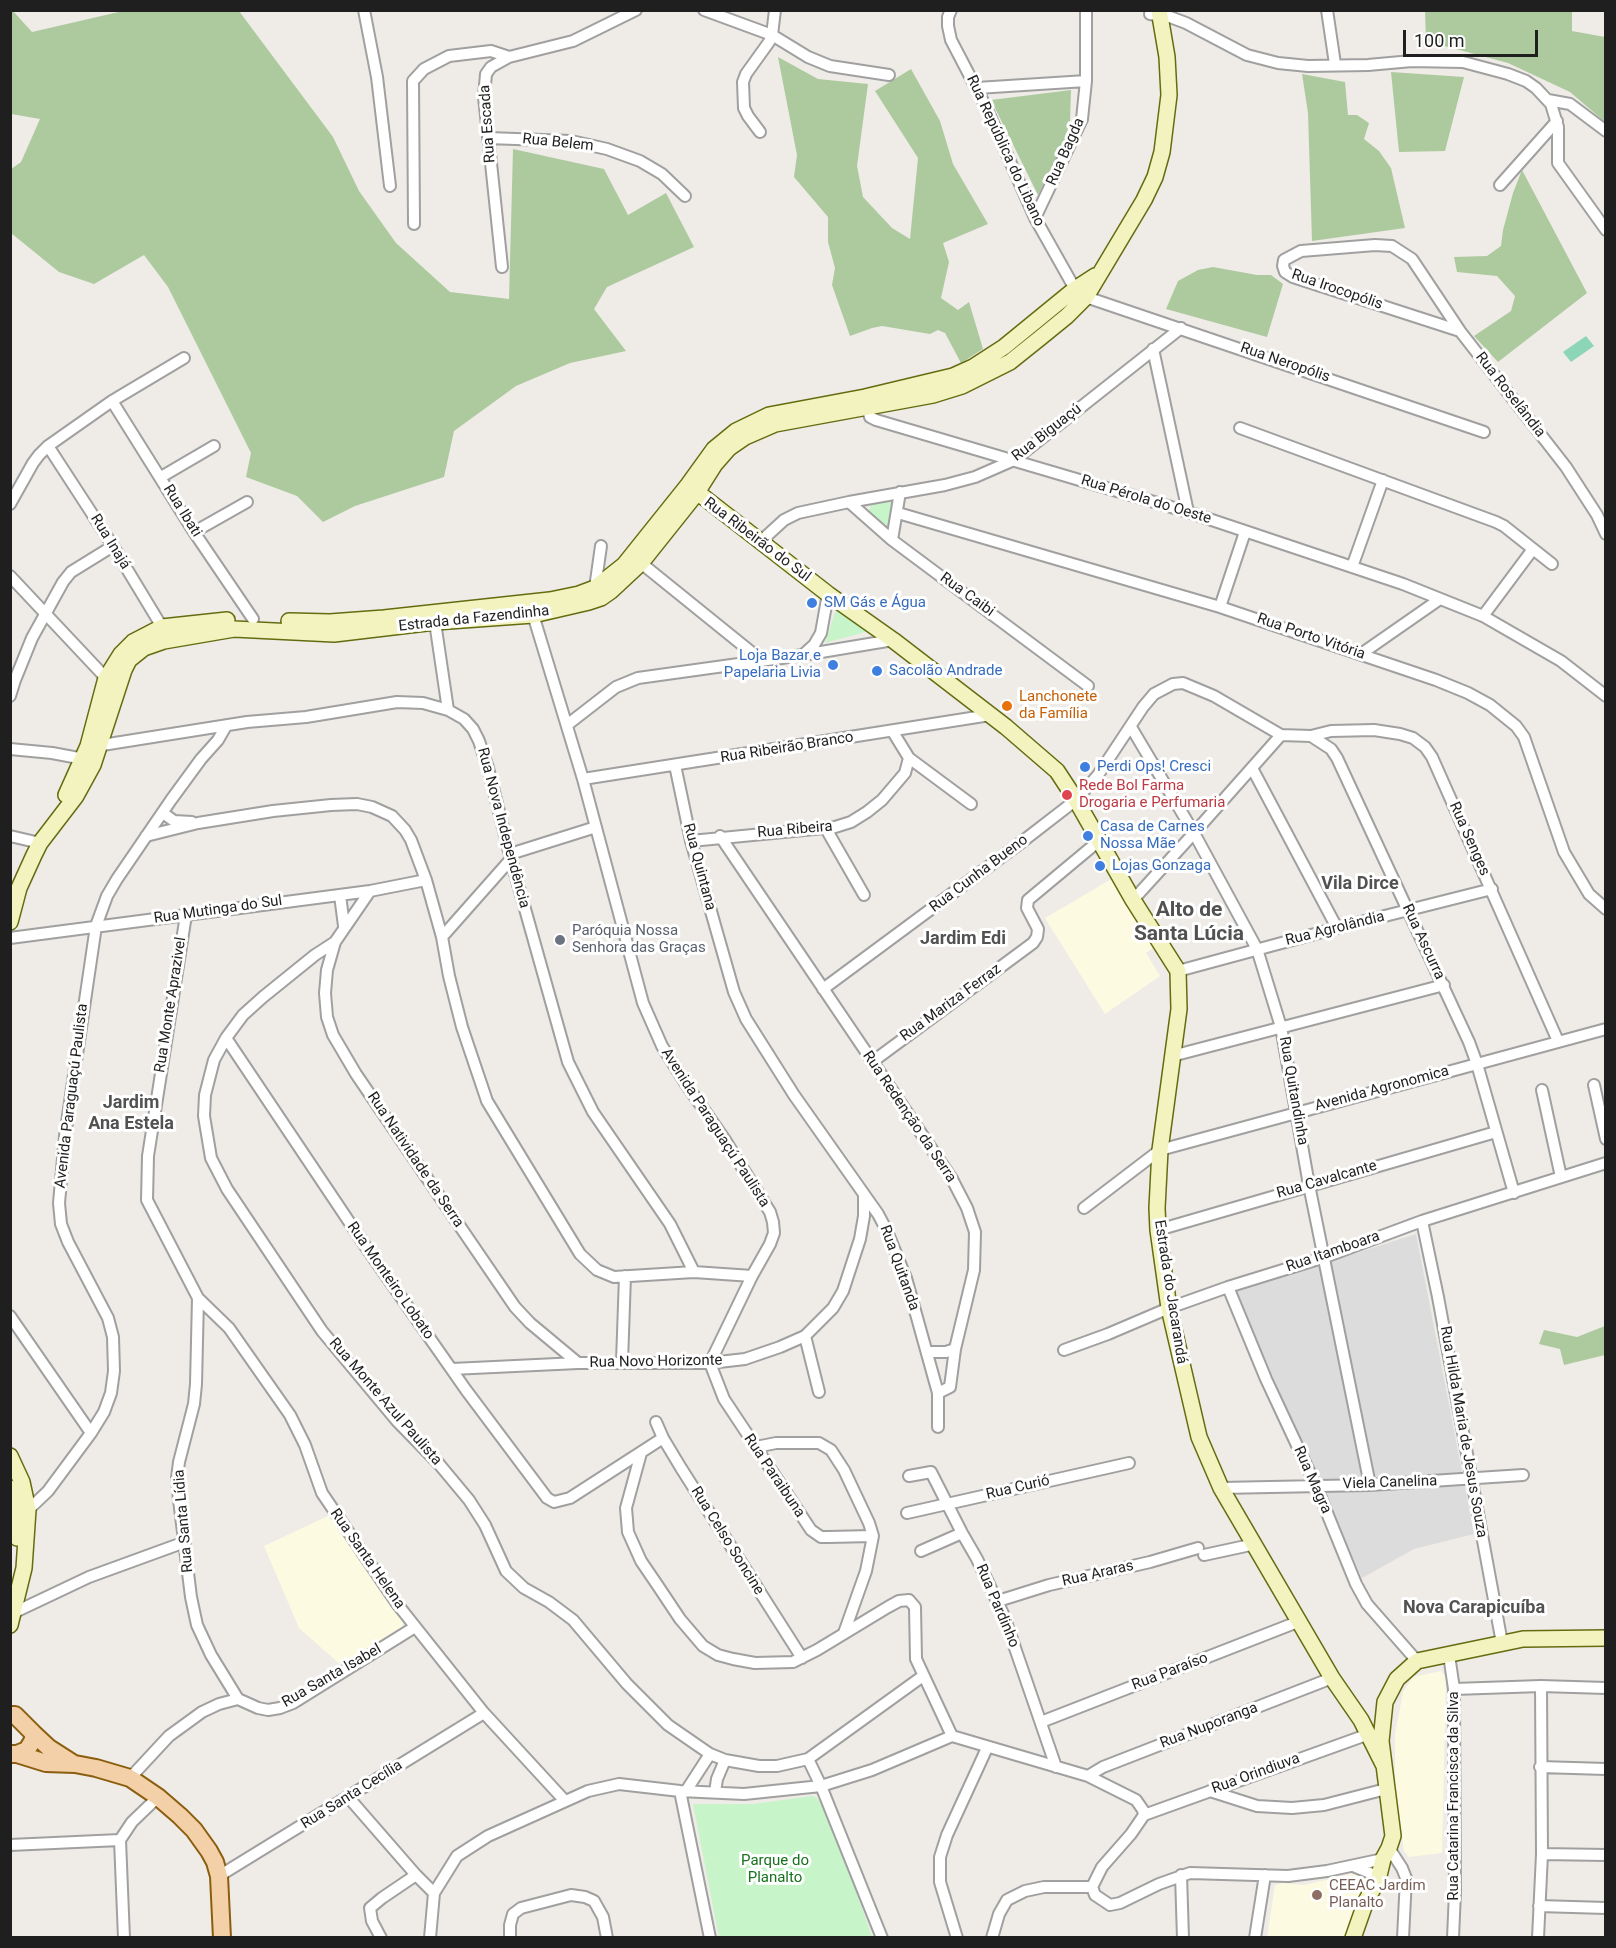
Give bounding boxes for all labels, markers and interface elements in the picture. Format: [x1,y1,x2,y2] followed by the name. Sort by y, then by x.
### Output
[1406,18,1541,56] scale bar
[1414,30,1465,51] text: 100 m
[962,73,1048,229] street label: Rua República do Libano
[476,84,500,164] street label: Rua Escada
[1043,115,1089,189] street label: Rua Bagda
[522,130,594,156] street label: Rua Belem
[1289,266,1385,314] street label: Rua Irocopólis
[1238,339,1332,387] street label: Rua Neropólis
[1471,349,1549,441] street label: Rua Roselândia
[1009,400,1085,466] street label: Rua Biguaçú
[1079,472,1213,528] street label: Rua Pérola do Oeste
[159,481,205,541] street label: Rua Ibati
[700,494,814,586] street label: Rua Ribeirão do Sul
[86,511,134,573] street label: Rua Inajá
[936,569,998,621] street label: Rua Caibi
[824,594,926,612] place label: SM Gás e Água
[805,596,819,610] marker: SM Gás e Água
[398,602,550,636] street label: Estrada da Fazendinha
[1255,610,1367,664] street label: Rua Porto Vitória
[724,647,821,682] place label: Loja Bazar e Papelaria Livia
[826,658,840,672] marker: Loja Bazar e Papelaria Livia
[889,662,1002,680] place label: Sacolão Andrade
[870,664,884,678] marker: Sacolão Andrade
[1019,688,1097,723] place label: Lanchonete da Família
[1000,699,1014,713] marker: Lanchonete da Família
[719,729,855,767] street label: Rua Ribeirão Branco
[473,746,533,910] street label: Rua Nova Independência
[1097,758,1211,776] place label: Perdi Ops! Cresci
[1078,760,1092,774] marker: Perdi Ops! Cresci
[1079,777,1225,812] place label: Rede Bol Farma Drogaria e Perfumaria
[1060,788,1074,802] marker: Rede Bol Farma Drogaria e Perfumaria
[1445,799,1493,879] street label: Rua Senges
[757,818,833,842] street label: Rua Ribeira
[1100,818,1205,853] place label: Casa de Carnes Nossa Mãe
[679,821,719,913] street label: Rua Quintana
[1081,829,1095,843] marker: Casa de Carnes Nossa Mãe
[926,831,1032,917] street label: Rua Cunha Bueno
[1112,857,1211,875] place label: Lojas Gonzaga
[1093,859,1107,873] marker: Lojas Gonzaga
[1321,873,1399,895] district label: Vila Dirce
[153,892,283,928] street label: Rua Mutinga do Sul
[1134,898,1244,948] district label: Alto de Santa Lúcia
[1398,901,1448,983] street label: Rua Ascurra
[1284,908,1386,950] street label: Rua Agrolândia
[572,922,706,957] place label: Paróquia Nossa Senhora das Graças
[920,928,1006,950] district label: Jardim Edi
[553,933,567,947] marker: Paróquia Nossa Senhora das Graças
[151,936,191,1074] street label: Rua Monte Aprazivel
[897,960,1005,1046] street label: Rua Mariza Ferraz
[52,1003,92,1189] street label: Avenida Paraguaçú Paulista
[1275,1035,1311,1147] street label: Rua Quitandinha
[657,1045,773,1211] street label: Avenida Paraguaçú Paulista
[858,1048,960,1186] street label: Rua Redenção da Serra
[1313,1062,1451,1116] street label: Avenida Agronomica
[363,1089,467,1231] street label: Rua Natividade da Serra
[88,1092,174,1134] district label: Jardim Ana Estela
[1275,1157,1379,1203] street label: Rua Cavalcante
[343,1219,437,1343] street label: Rua Monteiro Lobato
[1150,1219,1190,1365] street label: Estrada do Jacarandá
[875,1223,923,1313] street label: Rua Quitanda
[1284,1228,1382,1276] street label: Rua Itamboara
[1435,1325,1491,1539] street label: Rua Hilda Maria de Jesus Souza
[325,1335,445,1469] street label: Rua Monte Azul Paulista
[589,1352,723,1372] street label: Rua Novo Horizonte
[740,1431,808,1521] street label: Rua Paraibuna
[1289,1443,1335,1517] street label: Rua Magra
[171,1469,197,1573] street label: Rua Santa Lídia
[984,1472,1052,1504] street label: Rua Curió
[1342,1472,1438,1494] street label: Viela Canelina
[686,1484,768,1598] street label: Rua Celso Soncine
[326,1505,408,1613] street label: Rua Santa Helena
[1060,1557,1136,1591] street label: Rua Araras
[971,1561,1023,1651] street label: Rua Pardinho
[1403,1597,1545,1619] district label: Nova Carapicuíba
[279,1640,385,1712] street label: Rua Santa Isabel
[1129,1649,1211,1695] street label: Rua Paraíso
[1445,1691,1463,1901] street label: Rua Catarina Francisca da Silva
[1158,1699,1260,1753] street label: Rua Nuporanga
[1210,1750,1302,1798] street label: Rua Orindiuva
[298,1757,406,1833] street label: Rua Santa Cecília
[741,1852,809,1887] park label: Parque do Planalto
[1329,1877,1426,1912] place label: CEEAC Jardim Planalto
[1310,1888,1324,1902] marker: CEEAC Jardim Planalto

